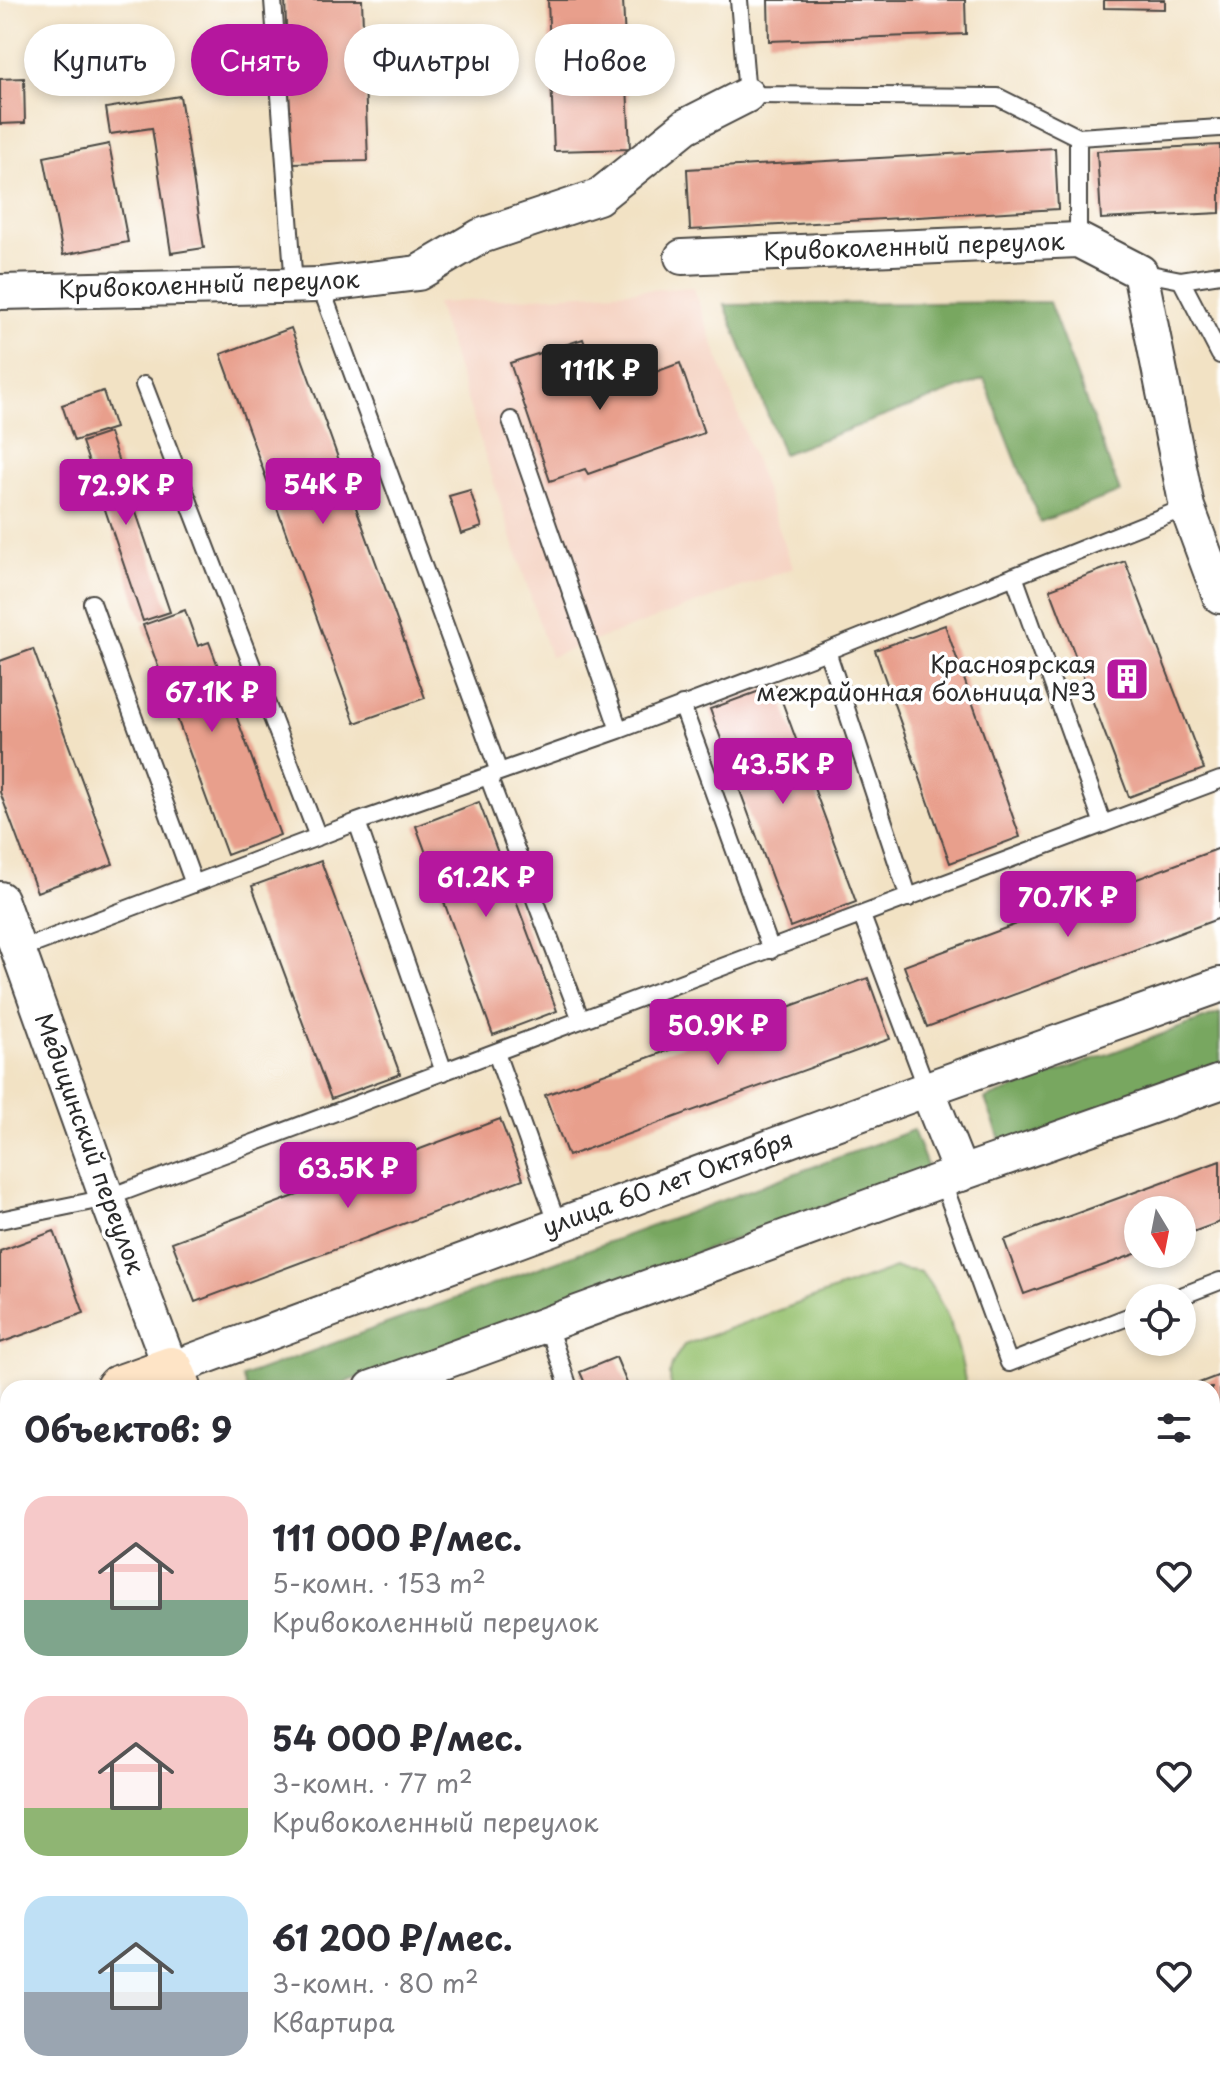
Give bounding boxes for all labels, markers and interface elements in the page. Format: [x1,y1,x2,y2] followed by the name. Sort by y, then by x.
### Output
[24,24,175,96] chip: Купить
[191,24,328,96] chip: Снять
[344,24,519,96] chip: Фильтры
[535,24,675,96] chip: Новое
[763,222,1066,268] street label: Кривоколенный переулок
[58,260,361,306] street label: Кривоколенный переулок
[535,344,665,412] pin: 111K ₽
[560,350,640,389] text: 111K ₽
[267,458,379,526] pin: 54K ₽
[52,459,200,527] pin: 72.9K ₽
[284,464,362,503] text: 54K ₽
[78,465,174,504] text: 72.9K ₽
[757,645,1096,709] place label: Красноярская межрайонная больница №3
[1103,655,1151,703] building icon: Красноярская межрайонная больница №3
[138,666,286,734] pin: 67.1K ₽
[165,672,259,711] text: 67.1K ₽
[709,738,857,806] pin: 43.5K ₽
[732,744,834,783] text: 43.5K ₽
[412,851,560,919] pin: 61.2K ₽
[437,857,535,896] text: 61.2K ₽
[994,871,1142,939] pin: 70.7K ₽
[1018,877,1118,916] text: 70.7K ₽
[644,999,792,1067] pin: 50.9K ₽
[668,1005,768,1044] text: 50.9K ₽
[27,1008,155,1280] street label: Медицинский переулок
[537,1120,798,1244] street label: улица 60 лет Октября
[274,1142,422,1210] pin: 63.5K ₽
[298,1148,398,1187] text: 63.5K ₽
[1124,1196,1196,1268] north arrow
[1124,1196,1196,1356] map controls
[1124,1284,1196,1356] button: locate
[24,1402,232,1454] text: Объектов: 9
[1152,1406,1196,1450] icon: filters
[272,1511,522,1563] text: 111 000 ₽/мес.
[88,1528,184,1624] icon: home
[1152,1554,1196,1598] icon: heart
[272,1563,486,1602] text: 5-комн. · 153 m²
[272,1602,598,1641] text: Кривоколенный переулок
[272,1711,523,1763] text: 54 000 ₽/мес.
[88,1728,184,1824] icon: home
[1152,1754,1196,1798] icon: heart
[272,1763,473,1802] text: 3-комн. · 77 m²
[272,1802,598,1841] text: Кривоколенный переулок
[272,1911,513,1963] text: 61 200 ₽/мес.
[88,1928,184,2024] icon: home
[1152,1954,1196,1998] icon: heart
[272,1963,479,2002] text: 3-комн. · 80 m²
[272,2002,395,2041] text: Квартира

